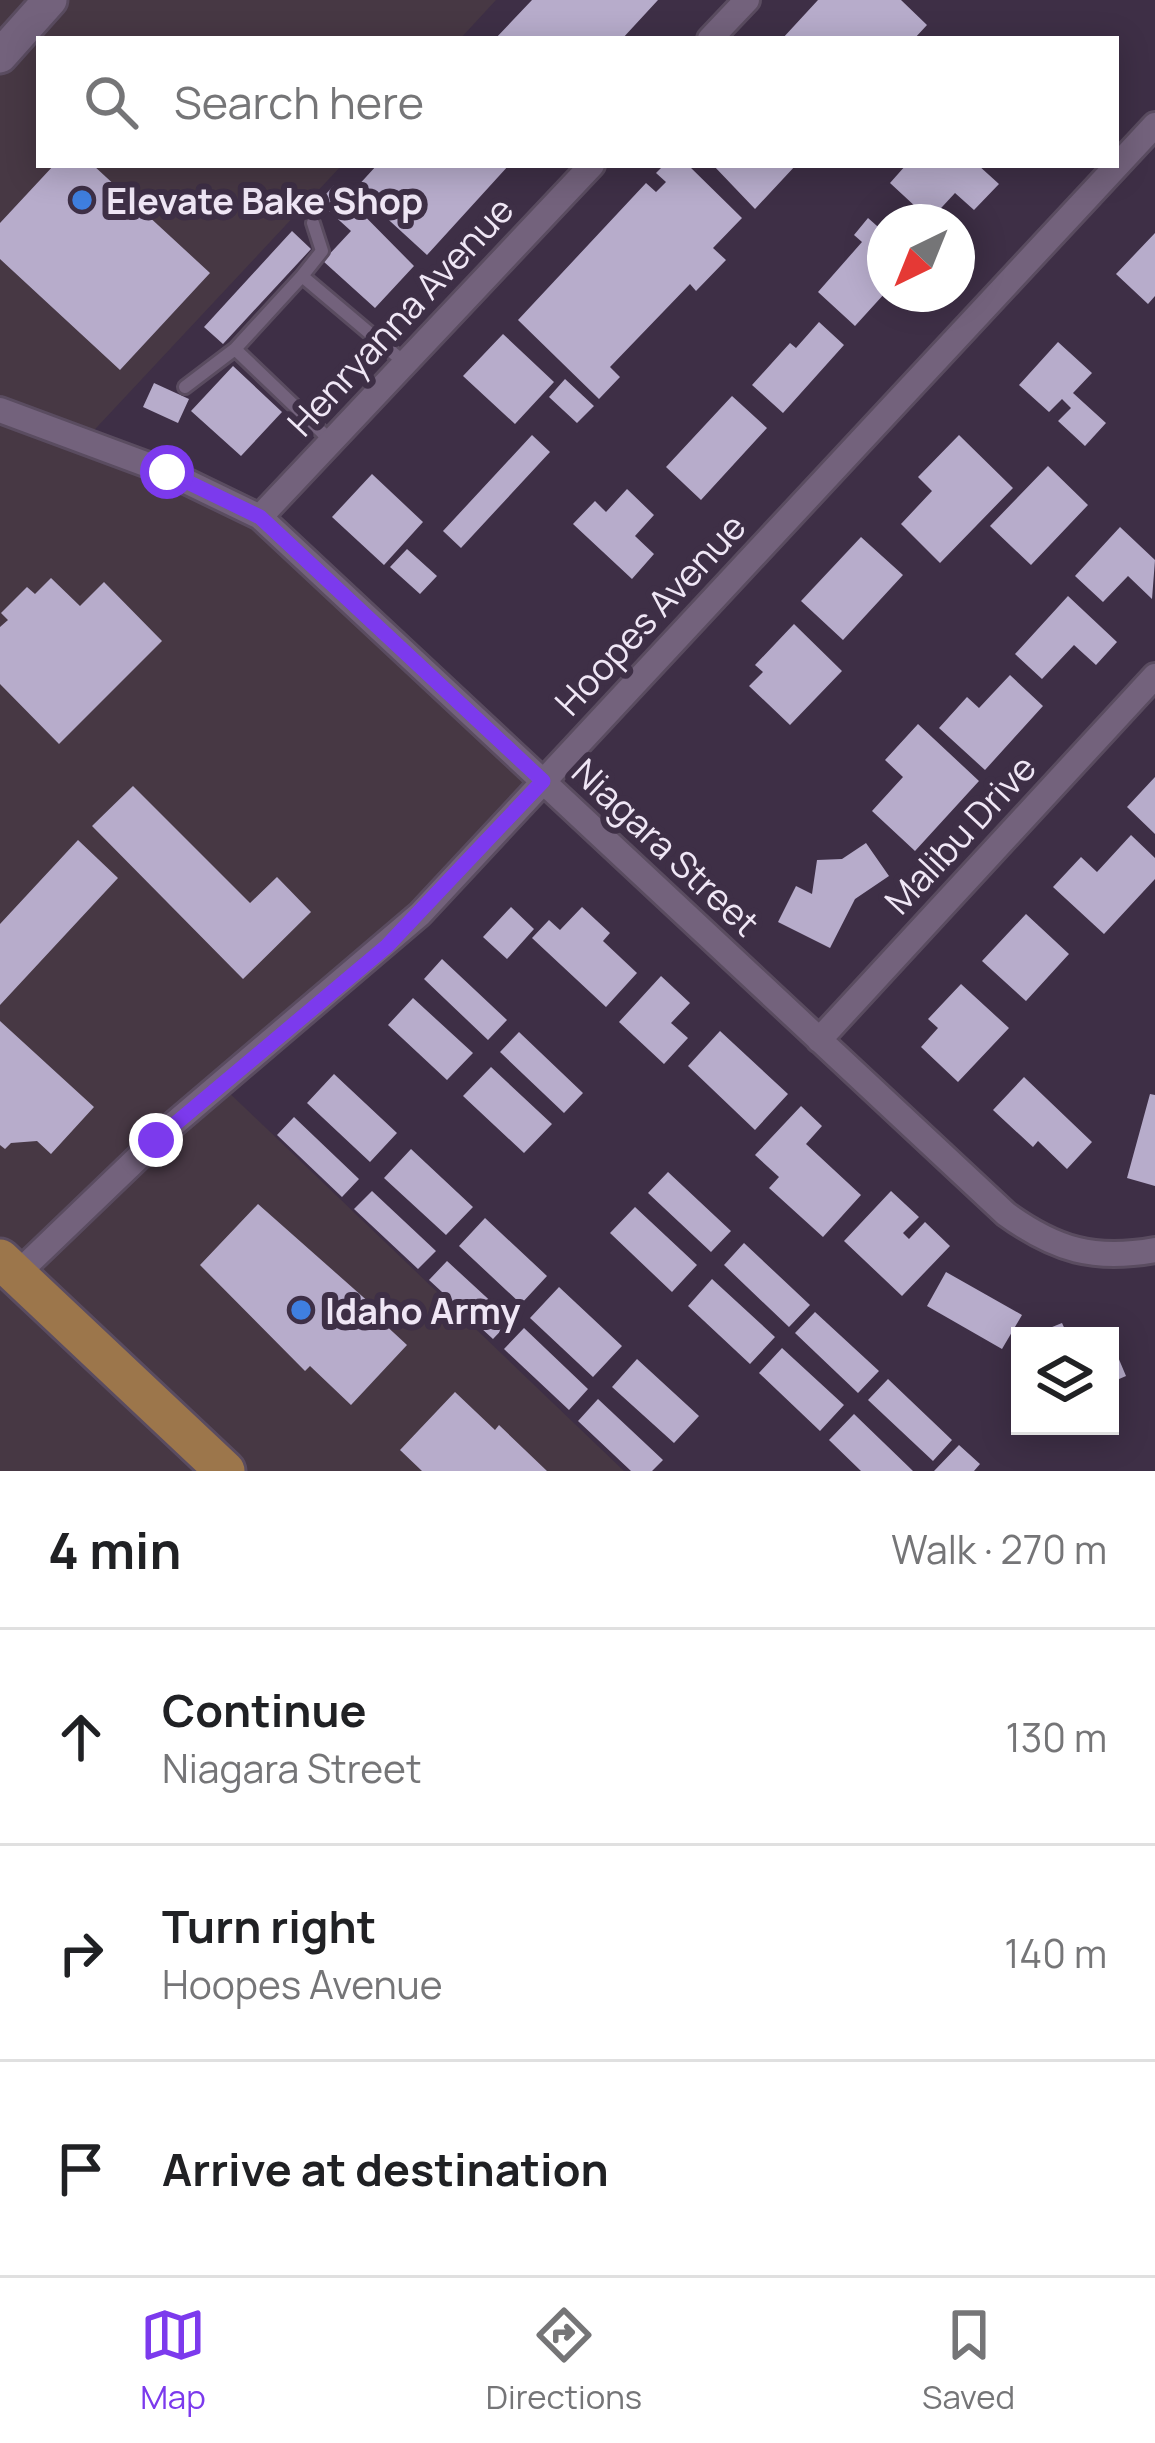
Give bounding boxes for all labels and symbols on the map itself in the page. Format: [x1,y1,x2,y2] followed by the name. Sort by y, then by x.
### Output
[106,176,423,225] place label: Elevate Bake Shop
[276,186,524,446] street label: Henryanna Avenue
[69,187,95,213] marker: Elevate Bake Shop
[867,204,975,312] north arrow
[140,445,194,499] route start
[544,503,756,725] street label: Hoopes Avenue
[873,744,1047,924] street label: Malibu Drive
[562,747,770,947] street label: Niagara Street
[129,1113,183,1167] route end
[325,1286,520,1335] place label: Idaho Army
[288,1297,314,1323] marker: Idaho Army

